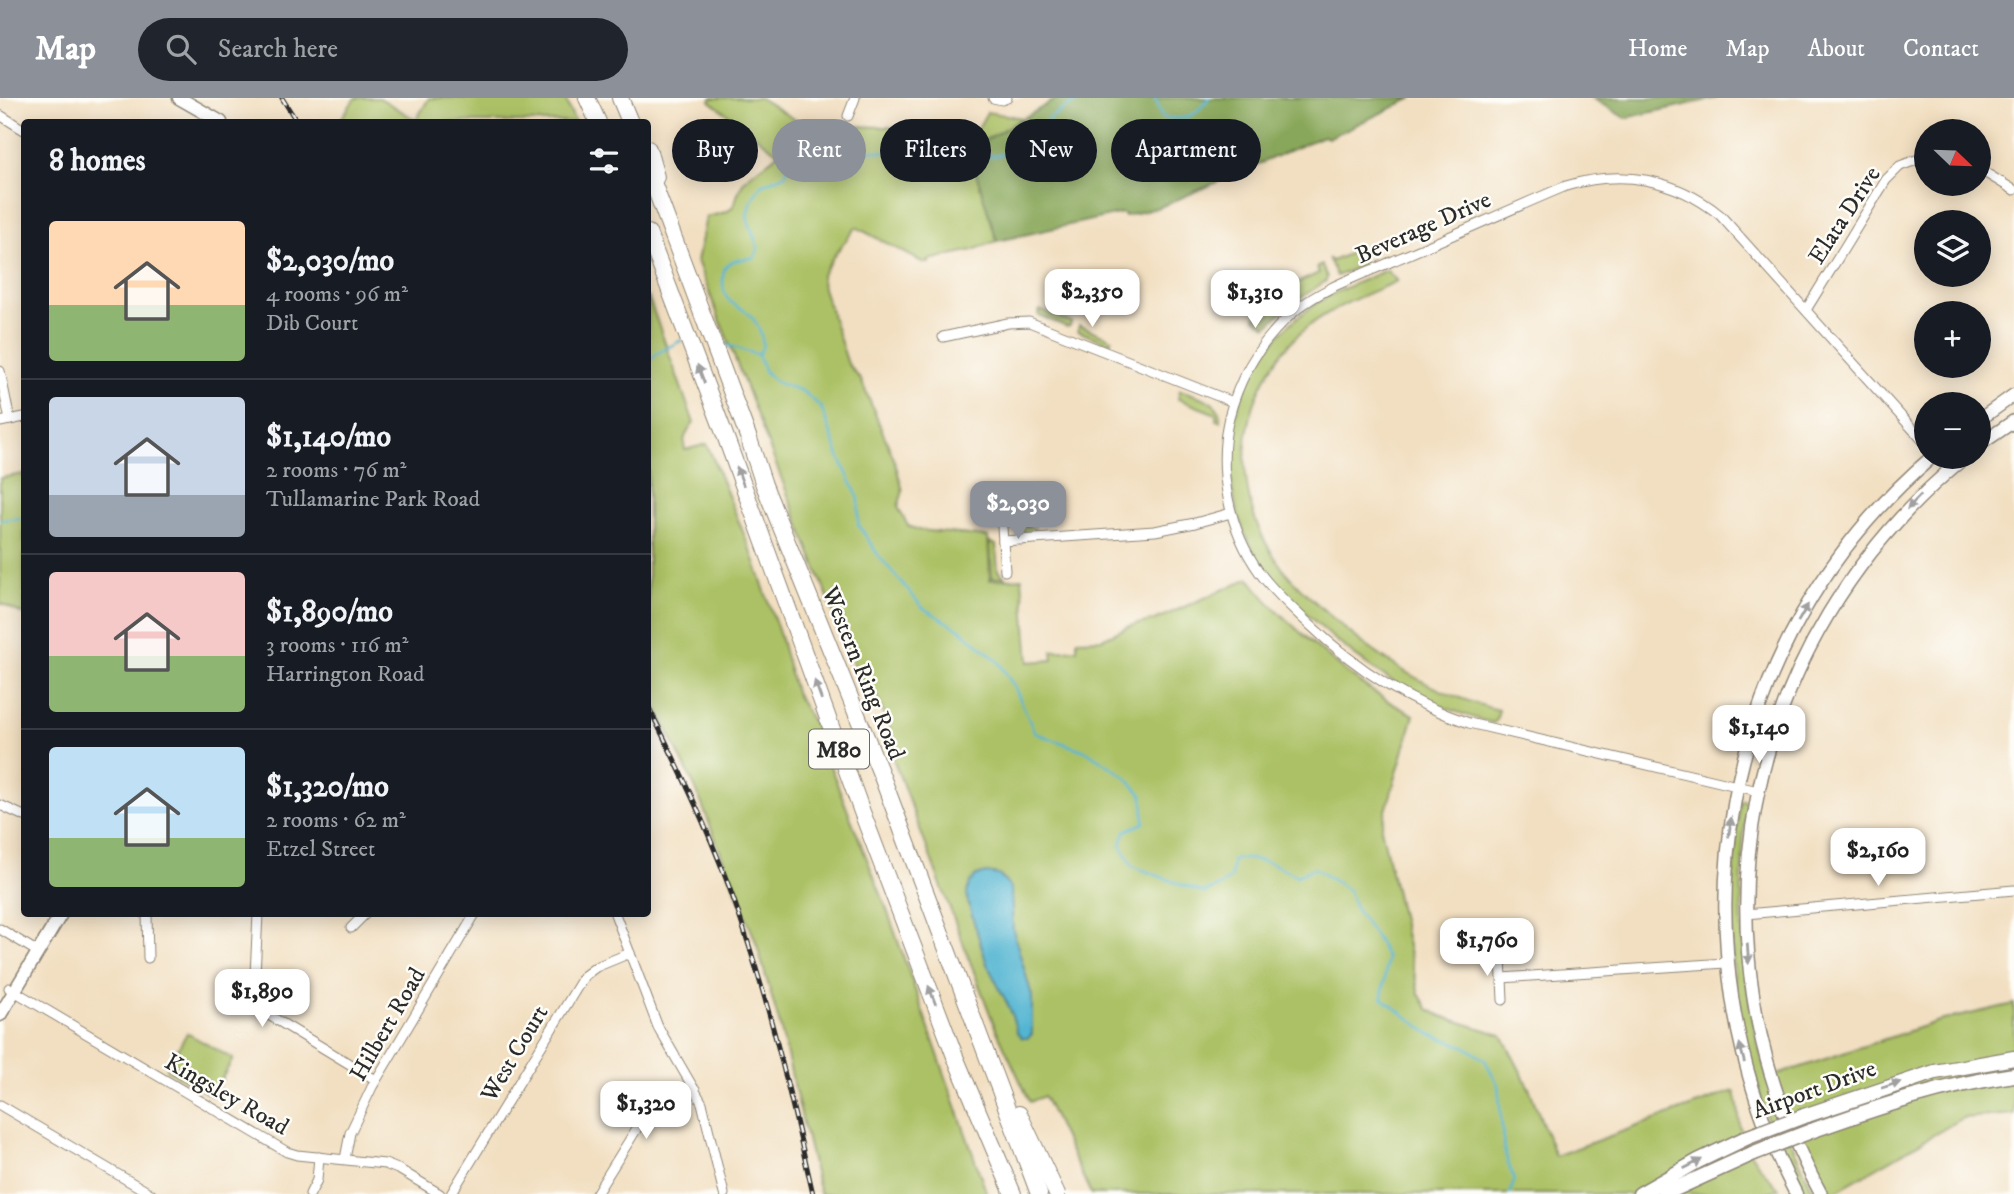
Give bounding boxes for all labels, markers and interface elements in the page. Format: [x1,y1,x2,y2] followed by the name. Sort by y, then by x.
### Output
[138,18,628,81] search box
[35,29,96,70] text: Map
[162,30,200,68] icon: search
[218,33,338,66] text: Search here
[1628,34,1687,64] text: Home
[1725,34,1770,64] text: Map
[1808,34,1865,64] text: About
[1903,34,1979,64] text: Contact
[672,119,758,182] chip: Buy
[772,119,866,182] chip: Rent
[880,119,991,182] chip: Filters
[1005,119,1097,182] chip: New
[1111,119,1261,182] chip: Apartment
[1914,119,1992,196] north arrow
[1914,119,1991,469] map controls
[585,142,623,180] icon: filters
[49,143,146,180] text: 8 homes
[1802,161,1888,270] street label: Elata Drive
[1351,185,1496,271] street label: Beverage Drive
[1914,210,1991,287] button: layers
[266,243,394,280] text: $2,030/mo
[105,249,189,333] icon: home
[1035,270,1149,329] pin: $2,350
[1198,271,1312,330] pin: $1,310
[1061,277,1123,306] text: $2,350
[1227,278,1283,307] text: $1,310
[266,280,408,309] text: 4 rooms · 96 m²
[1914,301,1991,378] button: +
[266,309,358,338] text: Dib Court
[696,363,707,384] one-way arrow
[1914,392,1991,469] button: −
[266,419,391,456] text: $1,140/mo
[105,425,189,509] icon: home
[266,456,406,485] text: 2 rooms · 76 m²
[734,466,745,487] one-way arrow
[961,482,1075,541] pin: $2,030
[266,485,480,514] text: Tullamarine Park Road
[986,489,1050,518] text: $2,030
[1906,493,1922,510] one-way arrow
[814,581,911,764] street label: Western Ring Road
[266,594,393,631] text: $1,890/mo
[105,600,189,684] icon: home
[1797,604,1809,623] one-way arrow
[266,631,409,660] text: 3 rooms · 116 m²
[266,660,424,689] text: Harrington Road
[812,680,823,701] one-way arrow
[1702,706,1816,765] pin: $1,140
[1728,713,1790,742] text: $1,140
[809,730,869,768] road number: M80
[266,769,389,806] text: $1,320/mo
[105,775,189,859] icon: home
[266,806,406,835] text: 2 rooms · 62 m²
[1725,816,1736,838] one-way arrow
[1821,828,1935,888] pin: $2,160
[266,835,375,864] text: Etzel Street
[1847,836,1910,865] text: $2,160
[1430,918,1544,978] pin: $1,760
[1456,926,1518,955] text: $1,760
[1743,944,1754,966] one-way arrow
[343,962,432,1087] street label: Hilbert Road
[205,970,319,1029] pin: $1,890
[231,977,293,1006] text: $1,890
[926,984,937,1005] one-way arrow
[474,999,556,1108] street label: West Court
[1736,1042,1747,1064] one-way arrow
[159,1047,294,1143] street label: Kingsley Road
[1748,1054,1880,1126] street label: Airport Drive
[1881,1080,1902,1090] one-way arrow
[589,1082,703,1141] pin: $1,320
[616,1089,676,1118] text: $1,320
[1684,1158,1703,1170] one-way arrow

